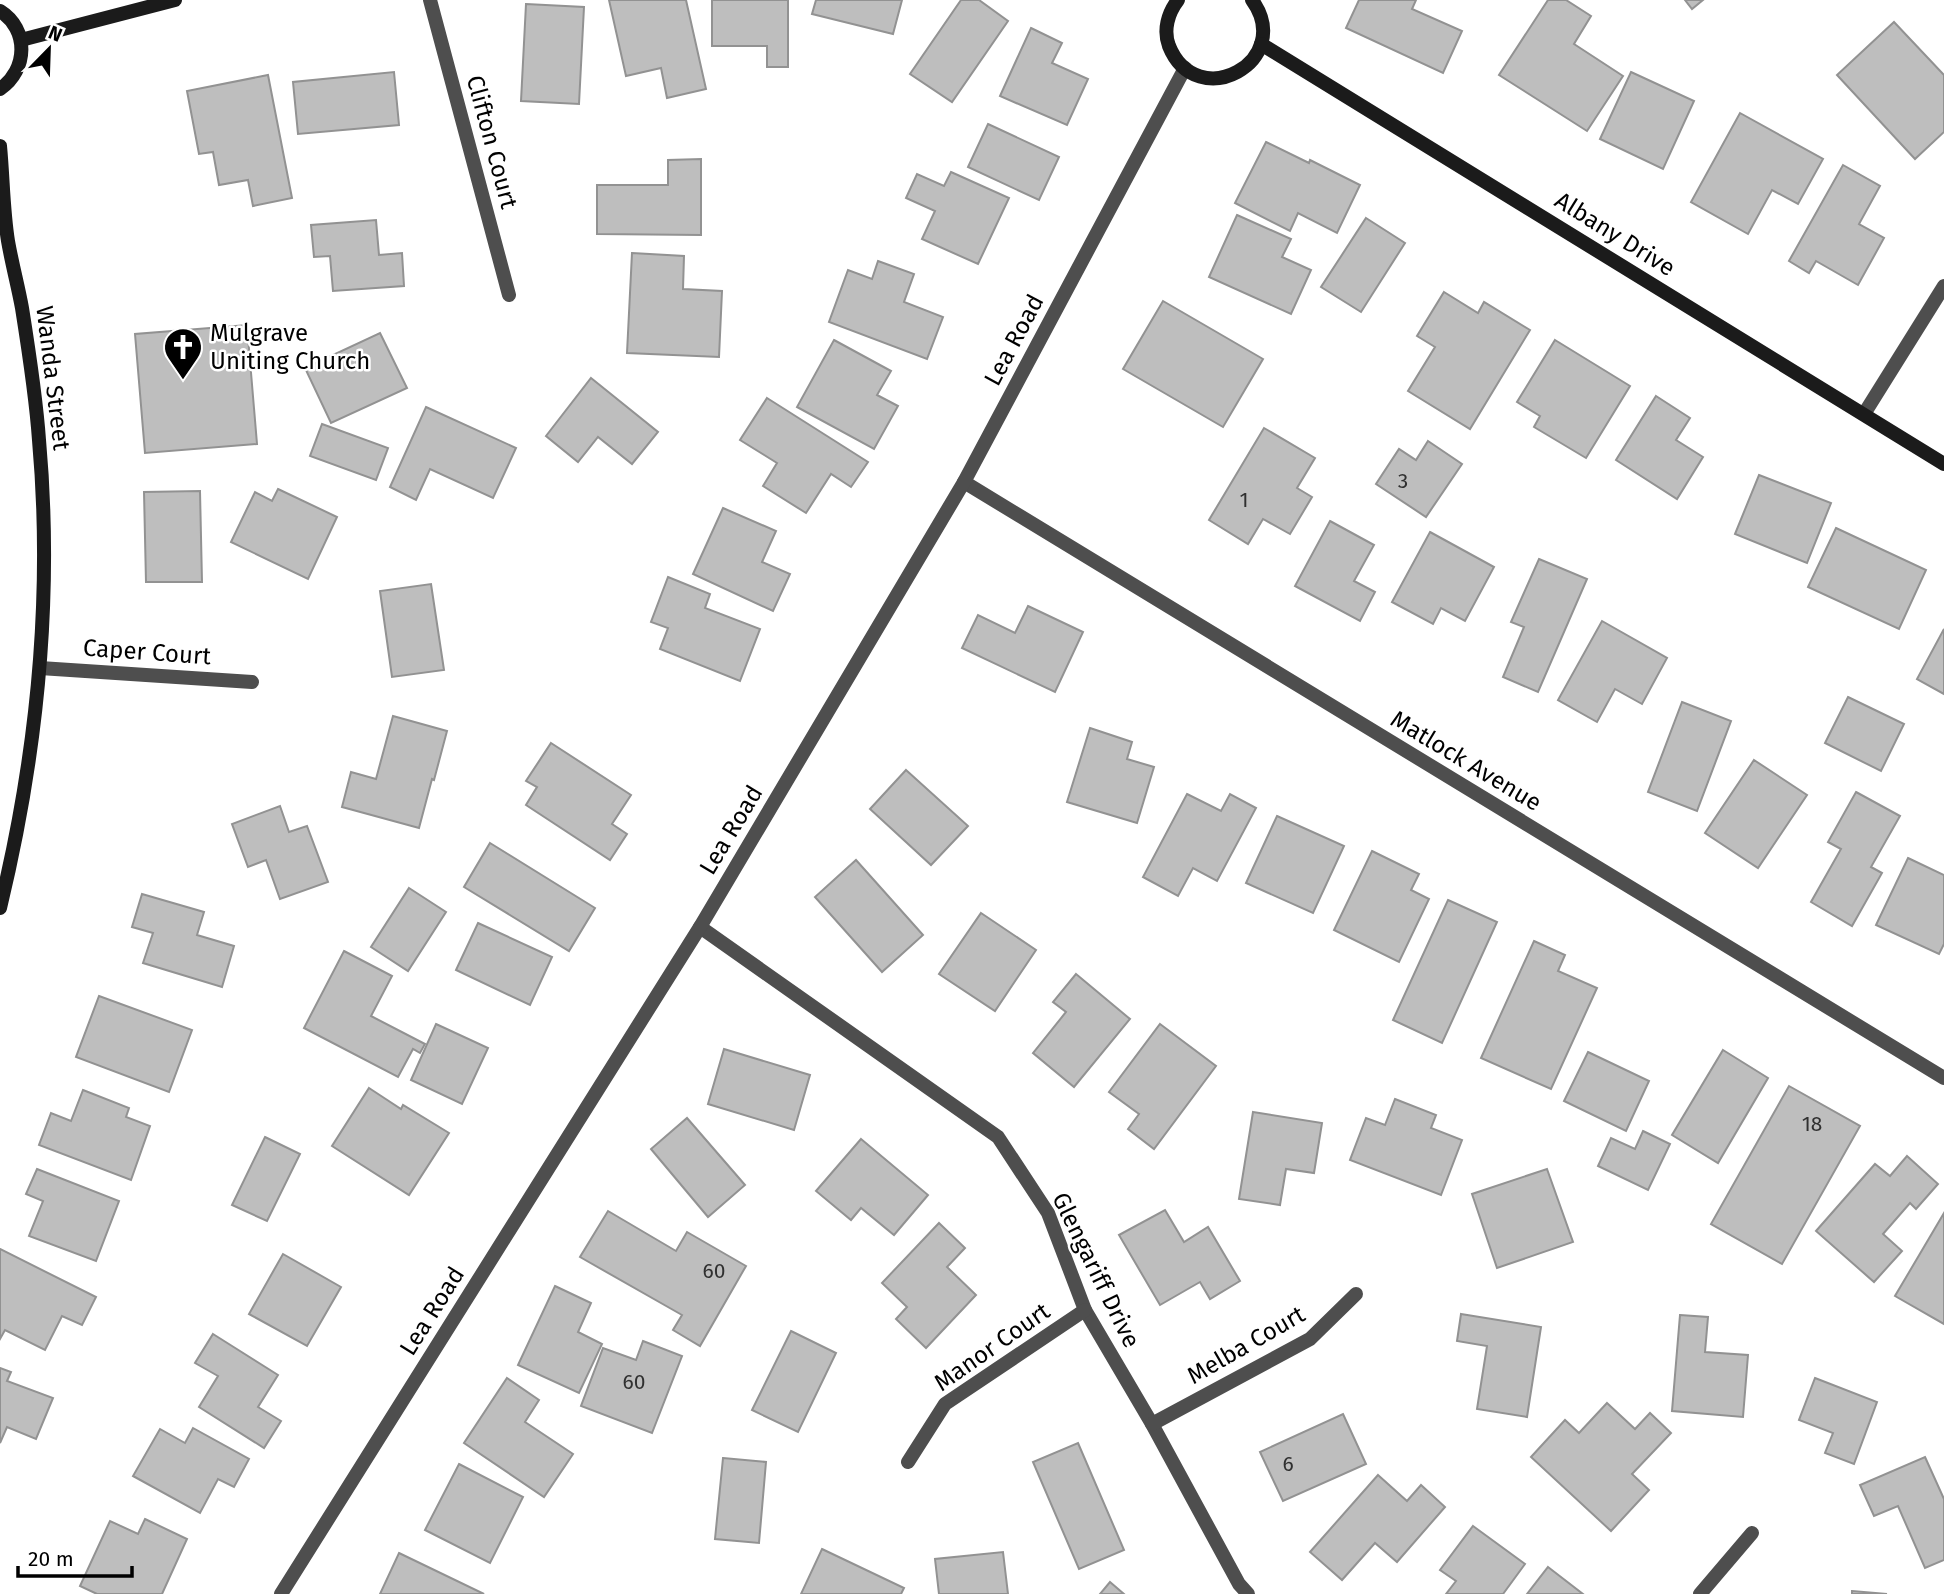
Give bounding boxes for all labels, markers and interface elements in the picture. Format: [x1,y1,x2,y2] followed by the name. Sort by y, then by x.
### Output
[14,14,84,84] north arrow
[45,21,66,47] text: N
[461,72,523,212] street label: Clifton Court
[1550,186,1680,282] street label: Albany Drive
[978,290,1050,390] street label: Lea Road
[30,304,76,452] street label: Wanda Street
[210,319,370,375] place label: Mulgrave Uniting Church
[162,326,204,381] church icon: Mulgrave Uniting Church
[1398,468,1408,494] house number: 3
[1239,487,1249,513] house number: 1
[82,634,212,670] street label: Caper Court
[1386,705,1546,817] street label: Matlock Avenue
[694,780,768,880] street label: Lea Road
[1802,1111,1822,1137] house number: 18
[1046,1188,1146,1352] street label: Glengariff Drive
[703,1258,725,1284] house number: 60
[394,1262,470,1360] street label: Lea Road
[929,1297,1055,1397] street label: Manor Court
[1182,1300,1310,1390] street label: Melba Court
[623,1369,645,1395] house number: 60
[1282,1451,1294,1477] house number: 6
[18,1534,131,1578] scale bar
[28,1546,74,1572] text: 20 m

